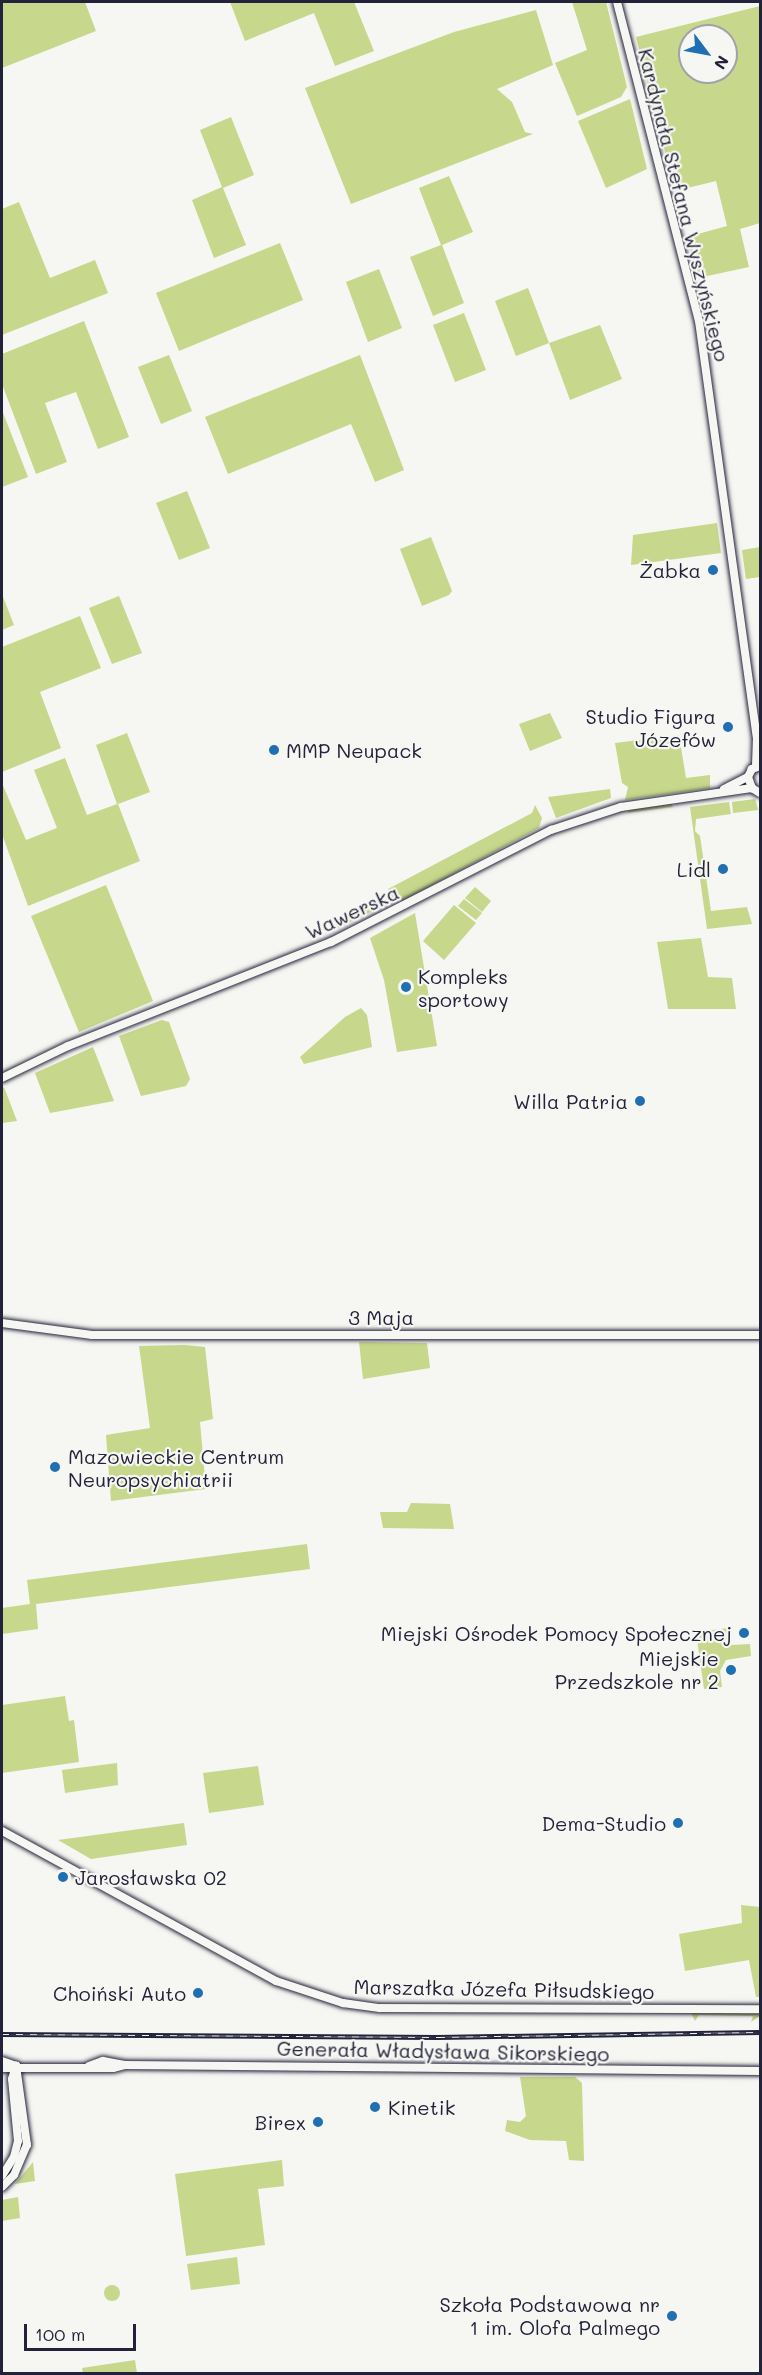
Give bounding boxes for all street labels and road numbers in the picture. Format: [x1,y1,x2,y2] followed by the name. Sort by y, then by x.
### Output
[633,46,735,364] street label: Kardynała Stefana Wyszyńskiego
[301,880,403,944] street label: Wawerska
[348,1305,414,1329] street label: 3 Maja
[354,1974,654,2004] street label: Marszałka Józefa Piłsudskiego
[277,2036,609,2066] street label: Generała Władysława Sikorskiego

